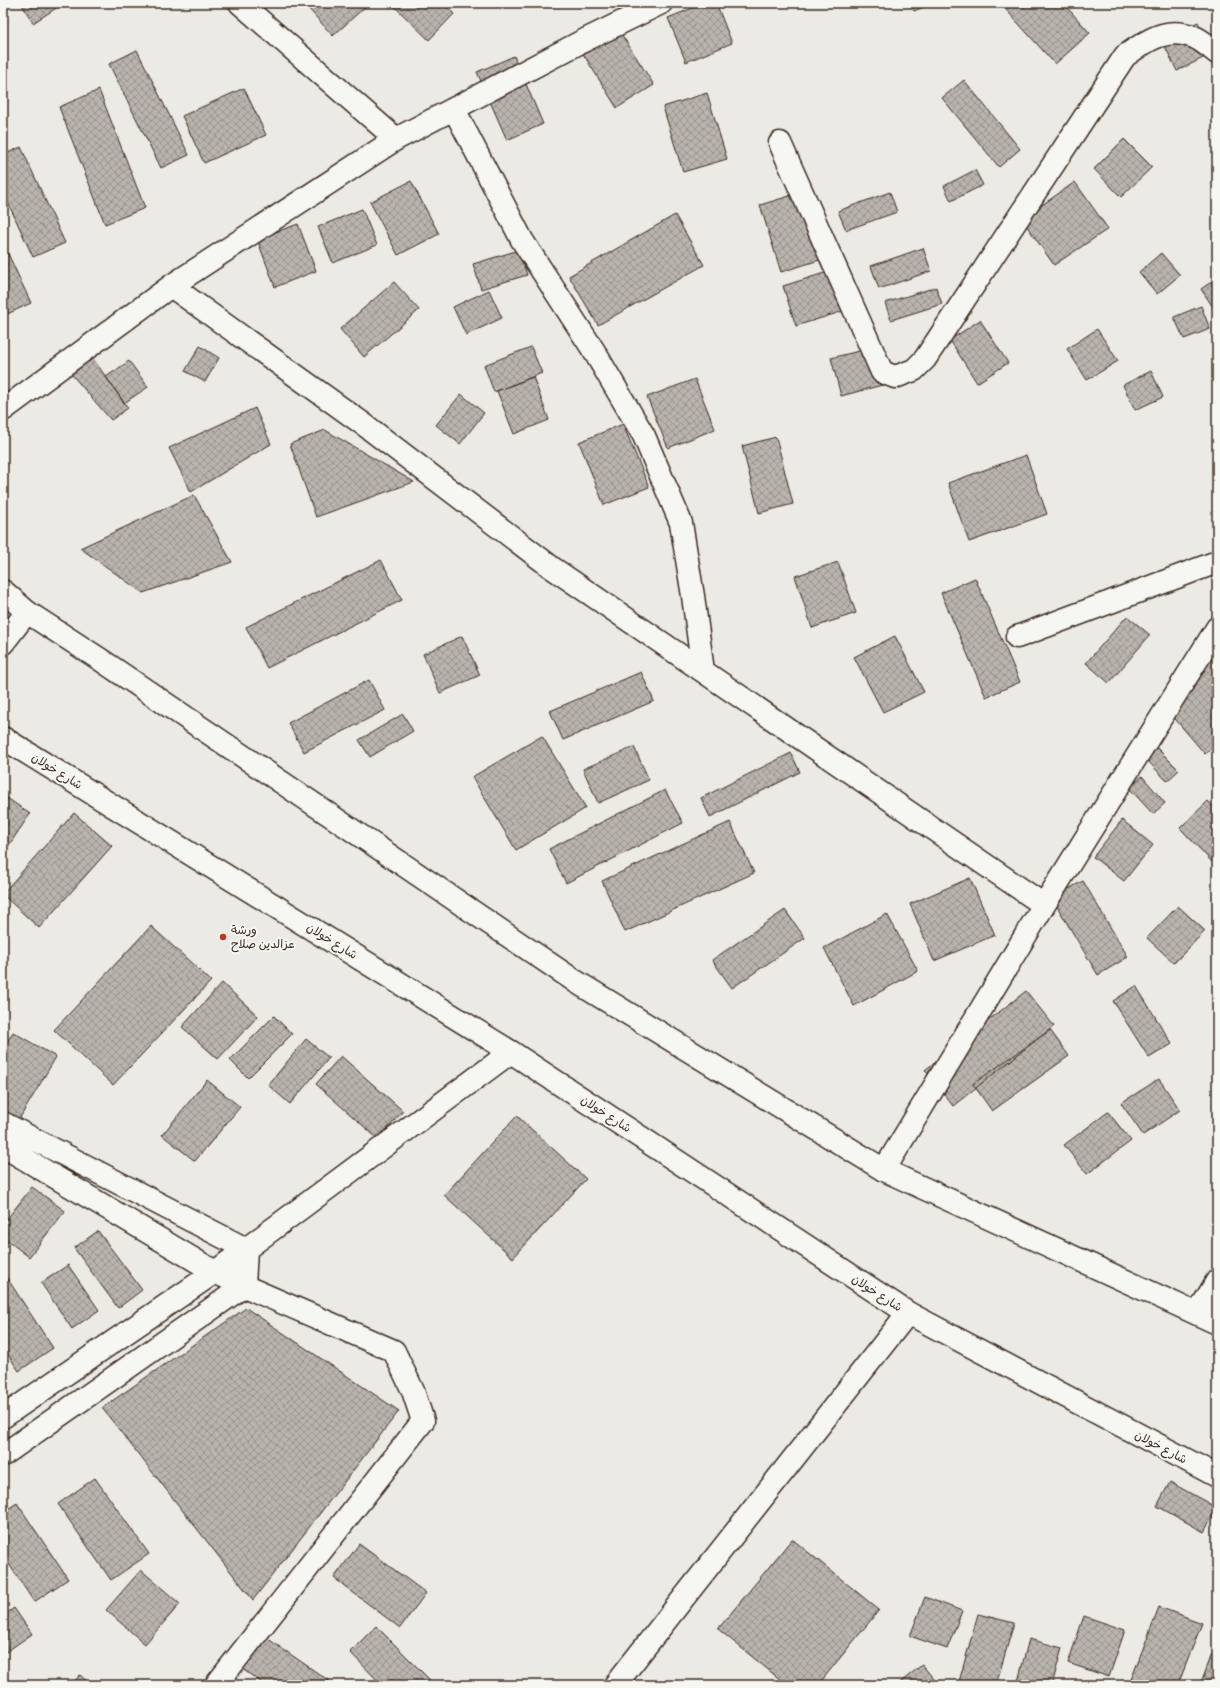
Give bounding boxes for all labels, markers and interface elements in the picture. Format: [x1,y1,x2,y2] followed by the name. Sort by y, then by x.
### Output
[28,750,85,794] street label: شارع خولان
[303,920,360,964] street label: شارع خولان
[231,923,295,953] place label: ورشة عزالدين صلاح
[218,932,228,942] marker: ورشة عزالدين صلاح
[577,1093,634,1137] street label: شارع خولان
[848,1272,905,1316] street label: شارع خولان
[1132,1427,1189,1468] street label: شارع خولان

